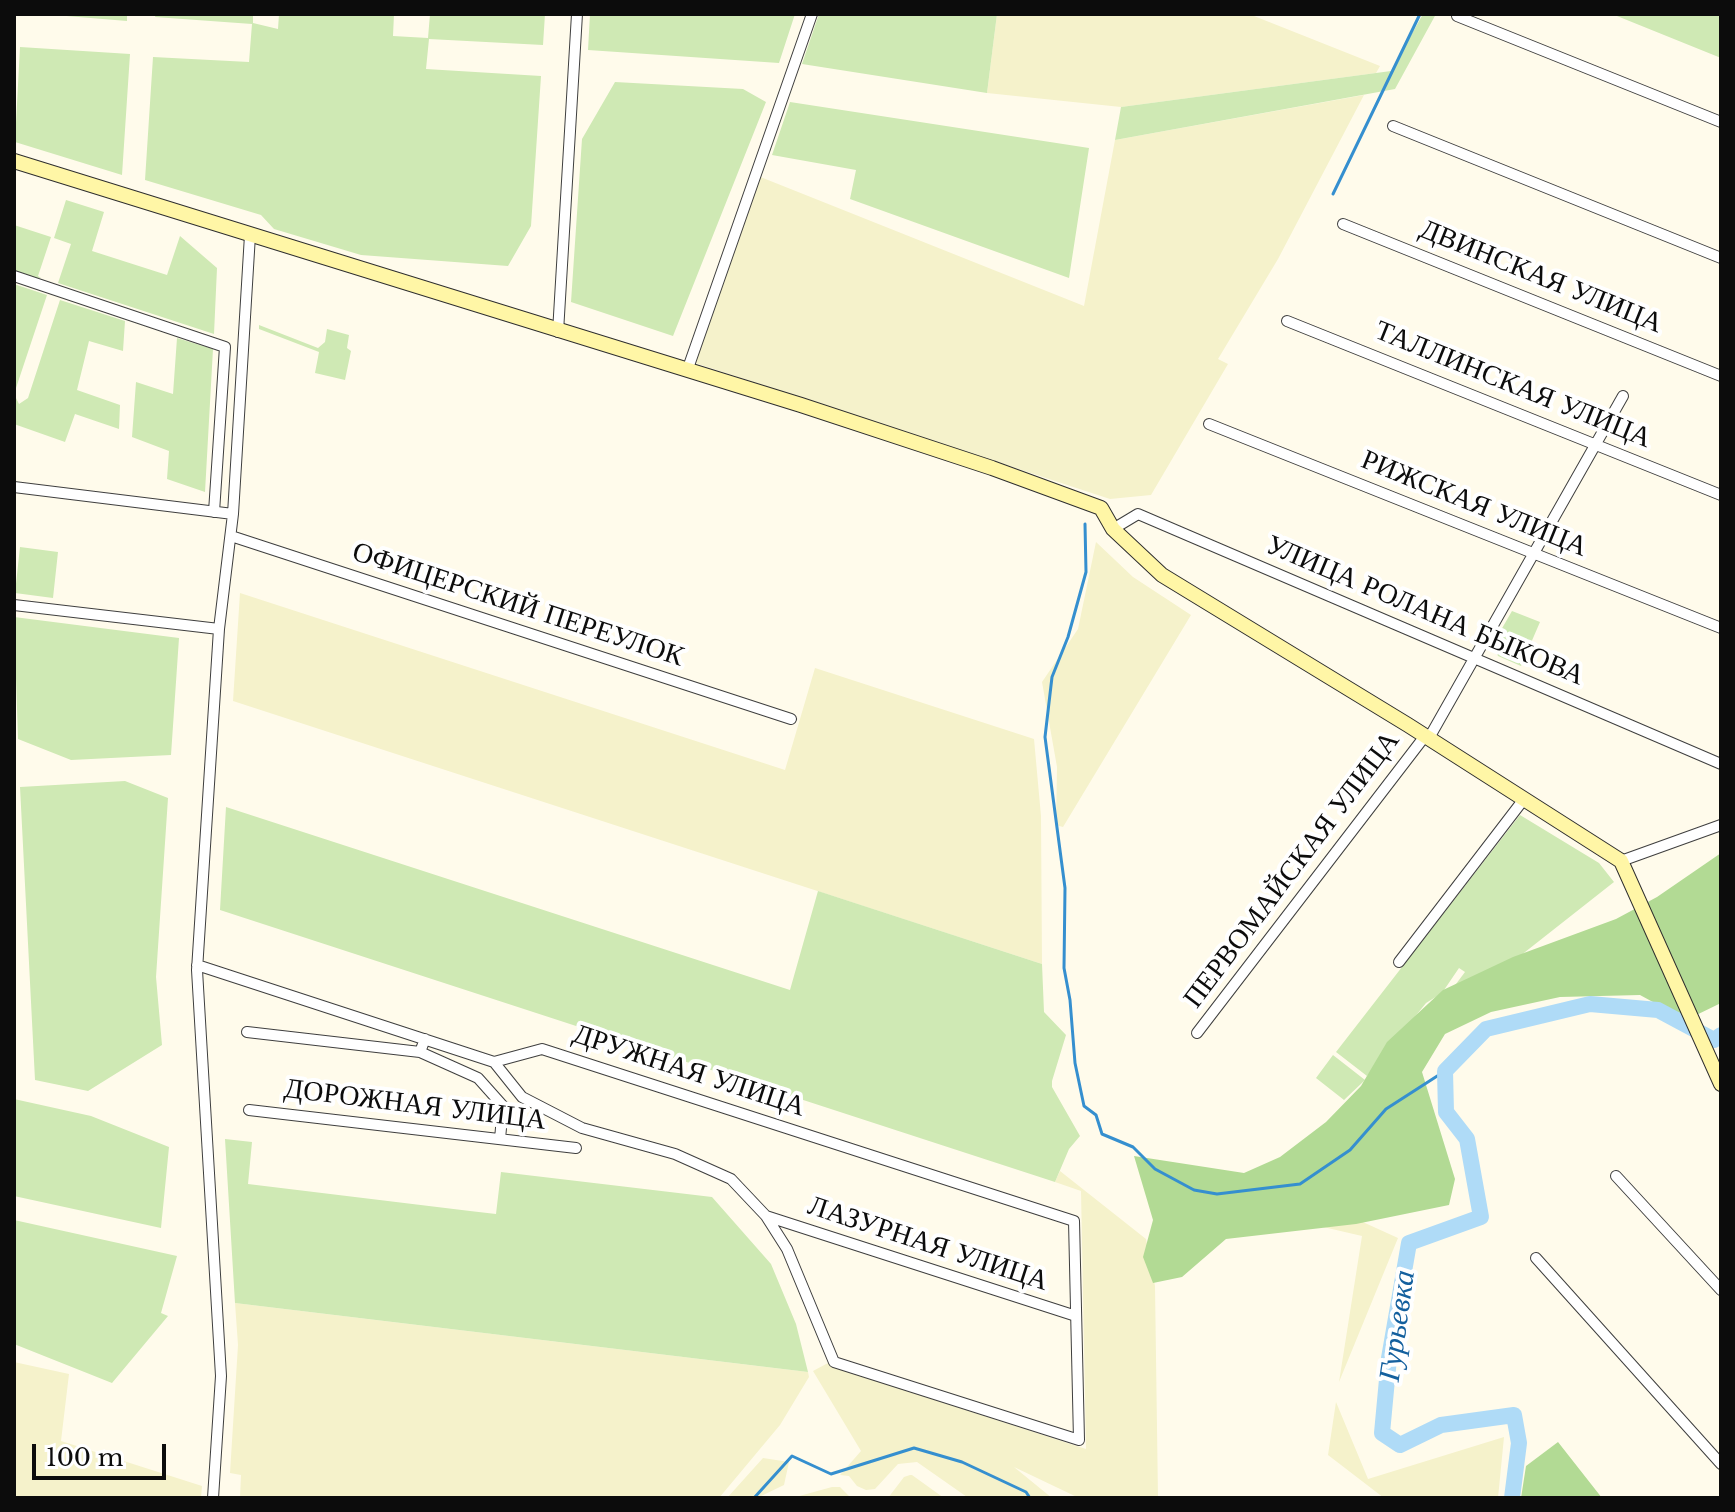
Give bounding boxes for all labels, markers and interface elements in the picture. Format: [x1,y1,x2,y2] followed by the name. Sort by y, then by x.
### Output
[1415,213,1667,341] street label: ДВИНСКАЯ УЛИЦА
[1370,314,1656,456] street label: ТАЛЛИНСКАЯ УЛИЦА
[1356,443,1592,565] street label: РИЖСКАЯ УЛИЦА
[1261,529,1589,693] street label: УЛИЦА РОЛАНА БЫКОВА
[348,535,688,675] street label: ОФИЦЕРСКИЙ ПЕРЕУЛОК
[1177,725,1407,1015] street label: ПЕРВОМАЙСКАЯ УЛИЦА
[569,1018,809,1124] street label: ДРУЖНАЯ УЛИЦА
[282,1072,548,1138] street label: ДОРОЖНАЯ УЛИЦА
[804,1189,1052,1299] street label: ЛАЗУРНАЯ УЛИЦА
[1372,1268,1424,1384] water label: Гурьевка
[36,1428,170,1478] scale bar
[46,1443,124,1472] text: 100 m

